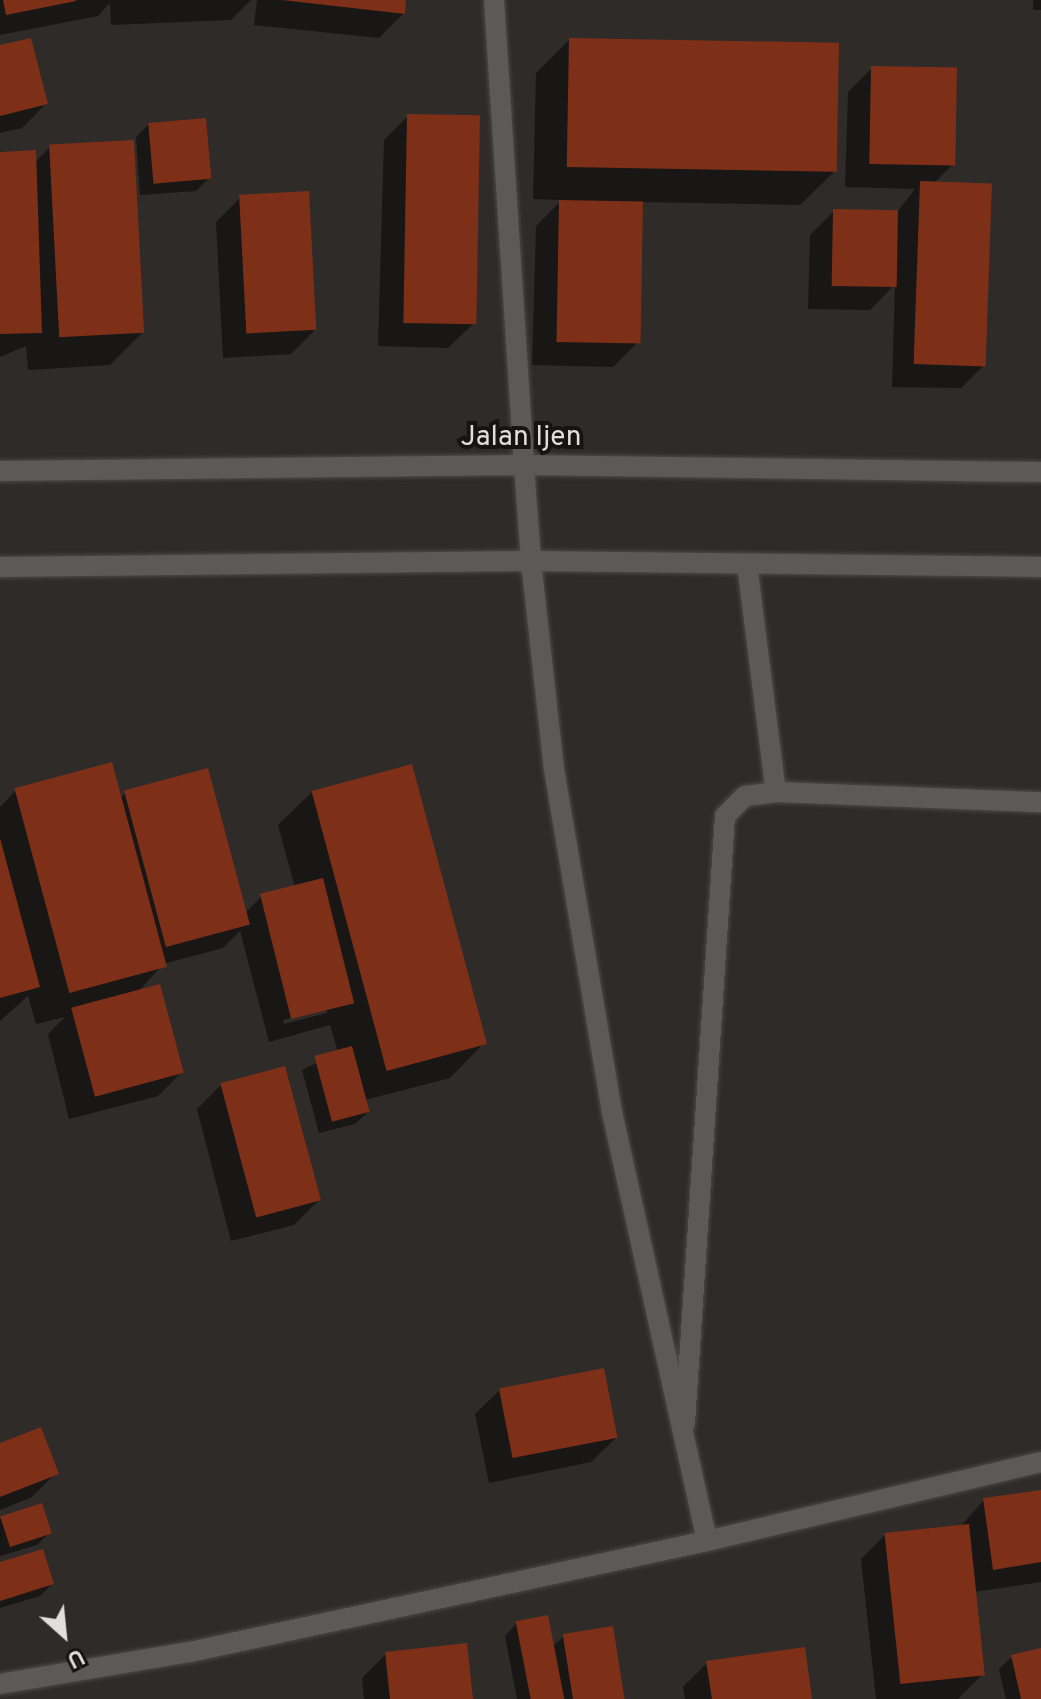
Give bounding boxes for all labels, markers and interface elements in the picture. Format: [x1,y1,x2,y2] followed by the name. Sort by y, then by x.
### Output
[461,421,581,455] street label: Jalan Ijen
[24,1595,104,1675] north arrow
[62,1641,88,1672] text: U

